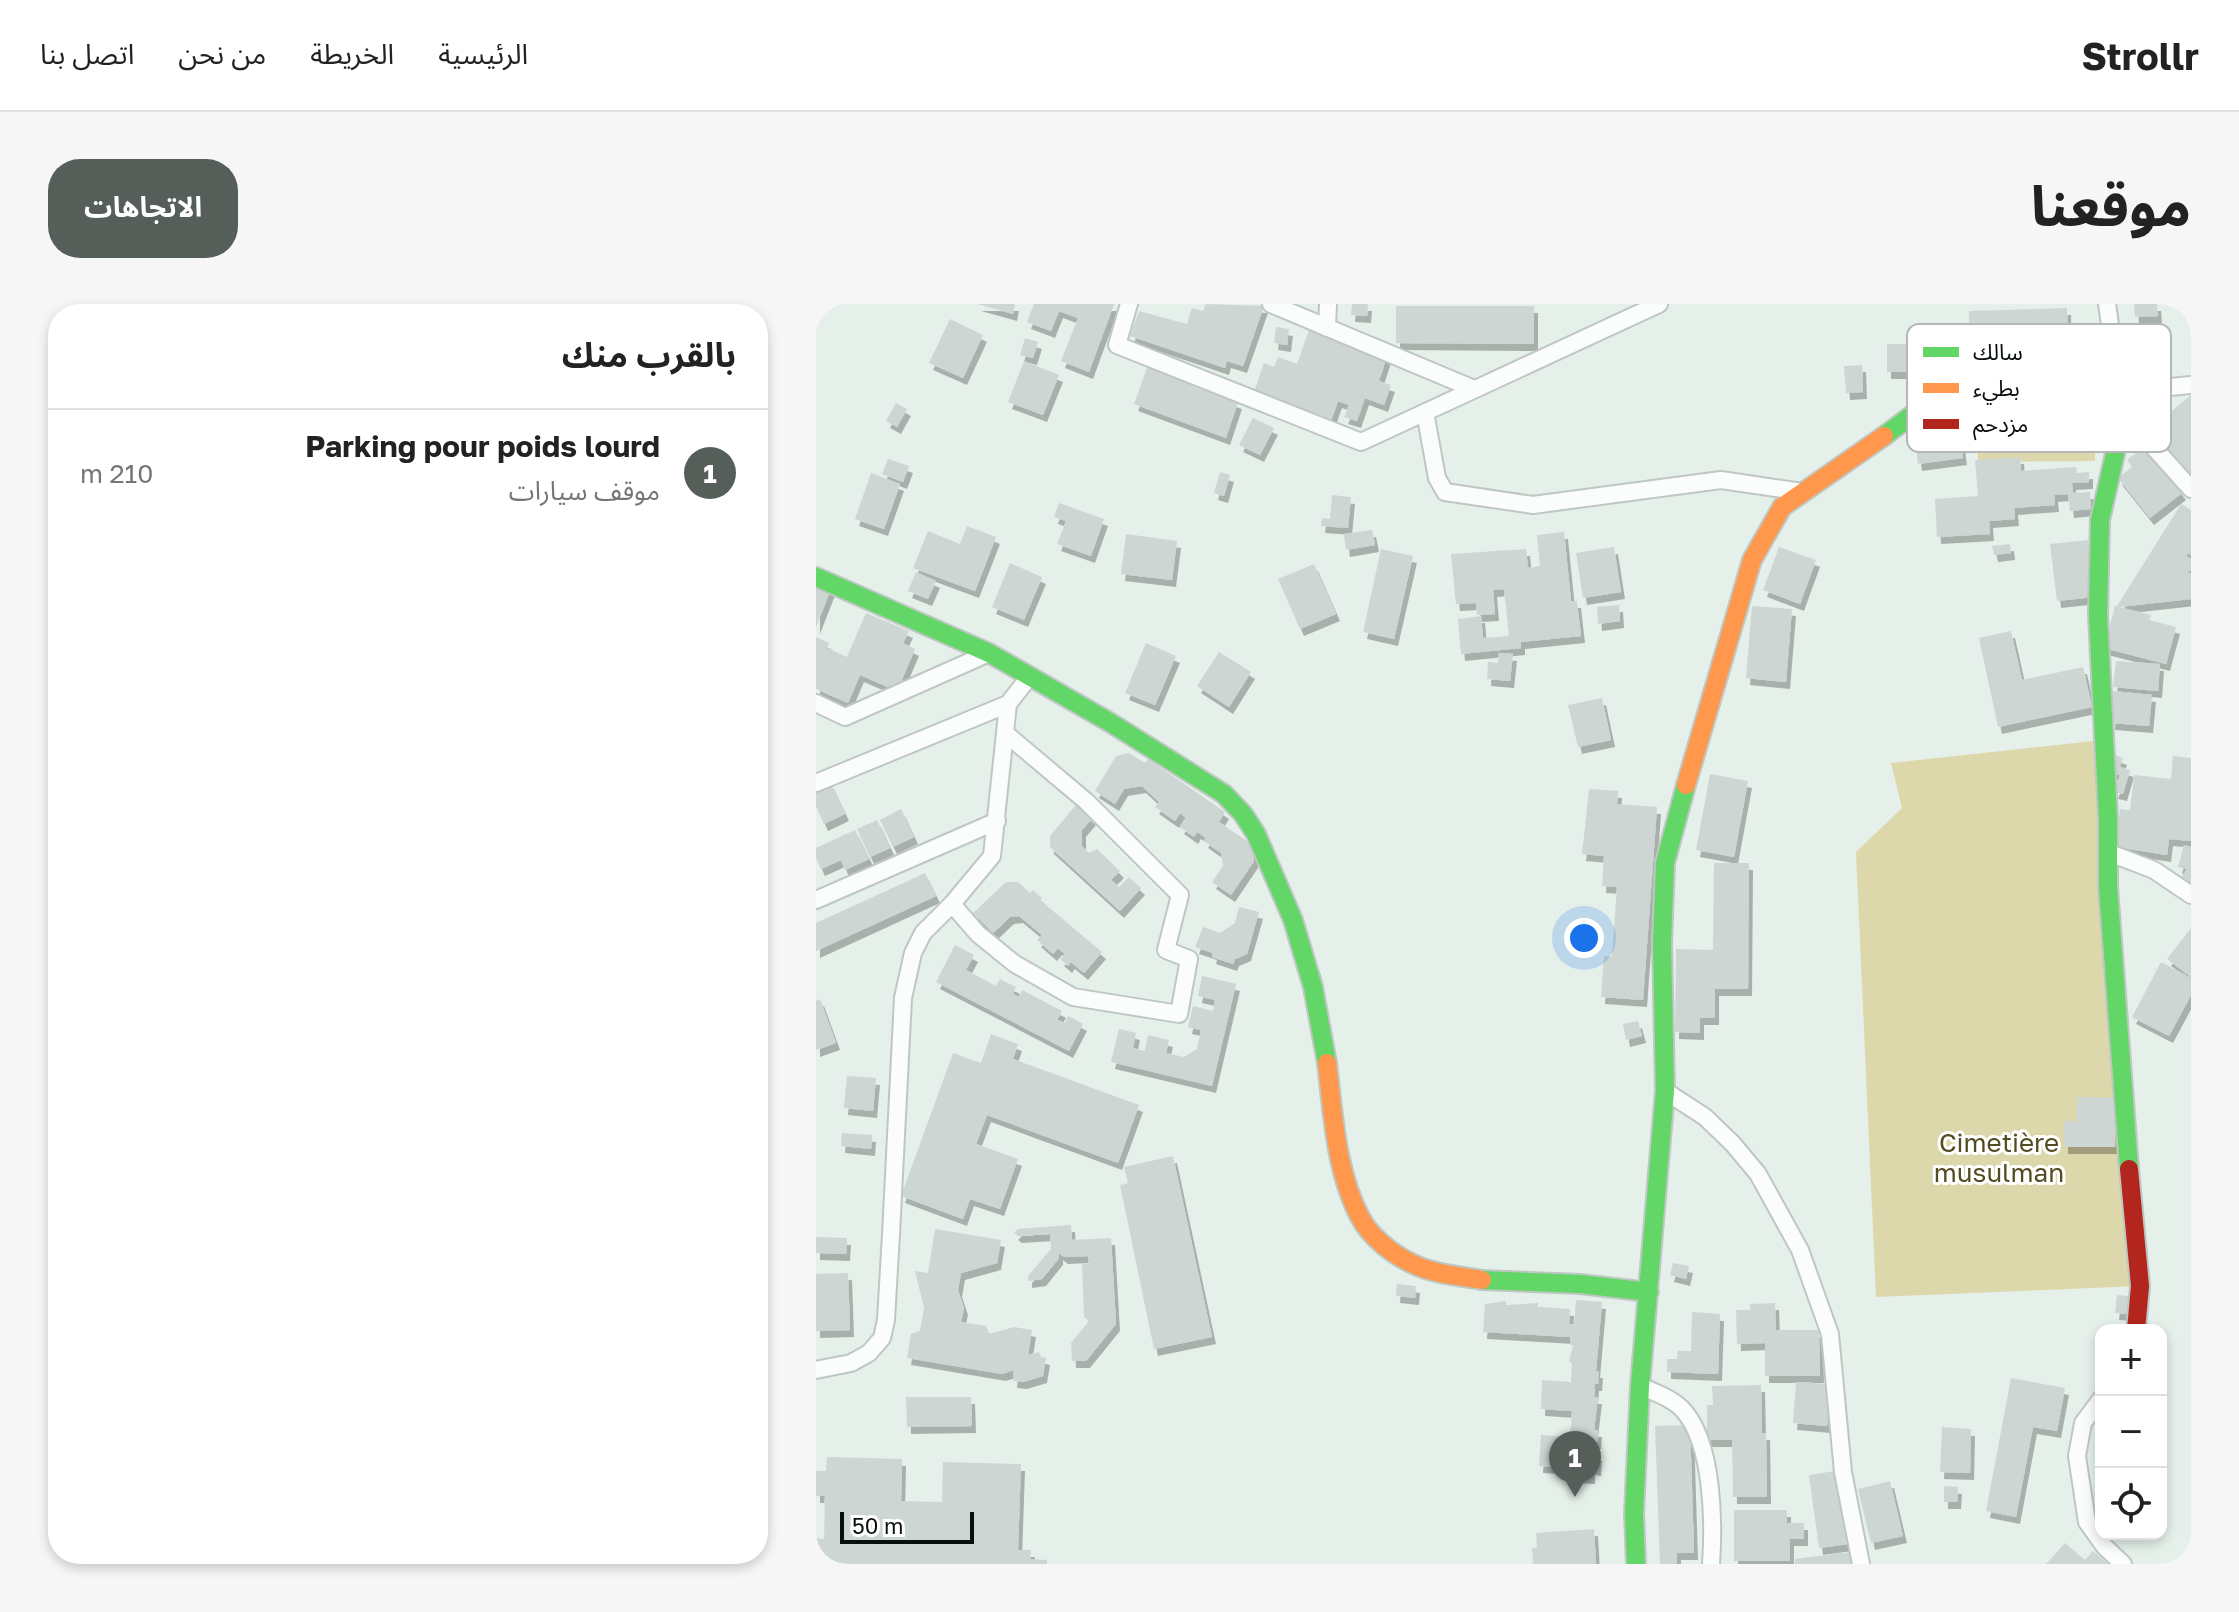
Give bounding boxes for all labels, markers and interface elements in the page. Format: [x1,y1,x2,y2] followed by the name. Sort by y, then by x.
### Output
[2081,33,2199,78] text: Strollr
[40,37,134,70] text: اتصل بنا
[178,37,266,70] text: من نحن
[310,37,394,70] text: الخريطة
[438,37,528,70] text: الرئيسية
[48,159,238,258] button: الاتجاهات
[2031,171,2191,238] text: موقعنا
[1907,324,2171,452] legend
[562,334,736,374] text: بالقرب منك
[1973,338,2023,365] text: سالك
[1973,374,2020,405] text: بطيء
[1973,410,2028,441] text: مزدحم
[305,428,660,464] text: Parking pour poids lourd
[80,458,153,489] text: 210 m
[703,458,717,489] text: 1
[509,475,660,506] text: موقف سيارات
[1564,918,1604,958] your location
[1934,1127,2064,1188] park label: Cimetière musulman
[2095,1324,2167,1540] map controls
[2095,1324,2167,1396] button: +
[2095,1396,2167,1468] button: −
[1549,1431,1601,1497] pin: 1
[2095,1468,2167,1540] button: locate
[840,1508,974,1544] scale bar
[852,1512,903,1539] text: 50 m

